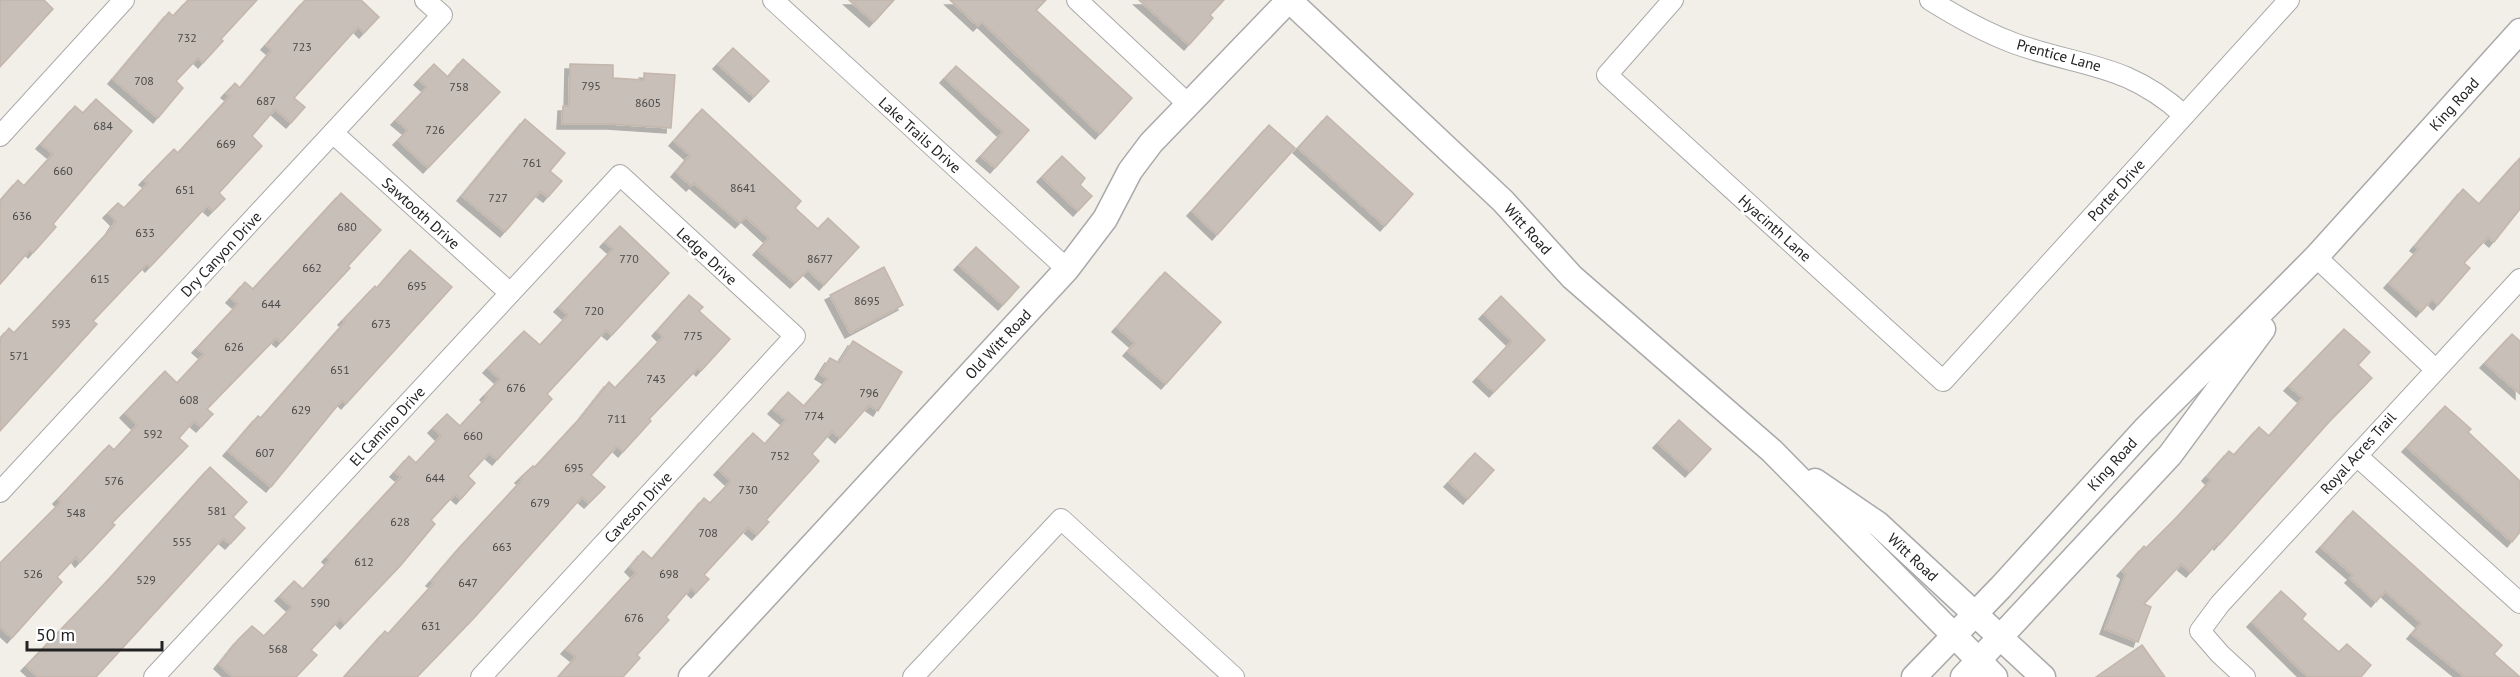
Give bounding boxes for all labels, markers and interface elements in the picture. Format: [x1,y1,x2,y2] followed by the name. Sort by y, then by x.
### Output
[177,30,197,45] house number: 732
[2015,35,2103,75] street label: Prentice Lane
[292,39,312,54] house number: 723
[134,73,154,88] house number: 708
[2425,73,2483,135] street label: King Road
[581,78,601,93] house number: 795
[449,79,469,94] house number: 758
[256,93,276,108] house number: 687
[875,93,965,177] street label: Lake Trails Drive
[635,95,661,110] house number: 8605
[93,118,113,133] house number: 684
[425,122,445,137] house number: 726
[216,136,236,151] house number: 669
[522,155,542,170] house number: 761
[2083,155,2149,225] street label: Porter Drive
[53,163,73,178] house number: 660
[378,173,464,253] street label: Sawtooth Drive
[730,180,756,195] house number: 8641
[175,182,195,197] house number: 651
[488,190,508,205] house number: 727
[1735,190,1815,266] street label: Hyacinth Lane
[1500,199,1556,259] street label: Witt Road
[177,207,265,301] street label: Dry Canyon Drive
[12,208,32,223] house number: 636
[337,219,357,234] house number: 680
[673,223,741,289] street label: Ledge Drive
[135,225,155,240] house number: 633
[619,251,639,266] house number: 770
[807,251,833,266] house number: 8677
[302,260,322,275] house number: 662
[90,271,110,286] house number: 615
[407,278,427,293] house number: 695
[854,293,880,308] house number: 8695
[261,296,281,311] house number: 644
[584,303,604,318] house number: 720
[961,305,1035,383] street label: Old Witt Road
[51,316,71,331] house number: 593
[371,316,391,331] house number: 673
[683,328,703,343] house number: 775
[224,339,244,354] house number: 626
[9,348,29,363] house number: 571
[330,362,350,377] house number: 651
[646,371,666,386] house number: 743
[506,380,526,395] house number: 676
[345,382,429,470] street label: El Camino Drive
[859,385,879,400] house number: 796
[179,392,199,407] house number: 608
[291,402,311,417] house number: 629
[804,408,824,423] house number: 774
[2316,408,2400,498] street label: Royal Acres Trail
[607,411,627,426] house number: 711
[143,426,163,441] house number: 592
[463,428,483,443] house number: 660
[2083,433,2141,495] street label: King Road
[255,445,275,460] house number: 607
[770,448,790,463] house number: 752
[564,460,584,475] house number: 695
[600,467,676,547] street label: Caveson Drive
[425,470,445,485] house number: 644
[104,473,124,488] house number: 576
[738,482,758,497] house number: 730
[530,495,550,510] house number: 679
[207,503,227,518] house number: 581
[66,505,86,520] house number: 548
[390,514,410,529] house number: 628
[698,525,718,540] house number: 708
[1884,529,1942,585] street label: Witt Road
[172,534,192,549] house number: 555
[492,539,512,554] house number: 663
[354,554,374,569] house number: 612
[23,566,43,581] house number: 526
[659,566,679,581] house number: 698
[136,572,156,587] house number: 529
[458,575,478,590] house number: 647
[310,595,330,610] house number: 590
[624,610,644,625] house number: 676
[27,614,162,652] scale bar
[421,618,441,633] house number: 631
[36,623,75,646] text: 50 m
[268,641,288,656] house number: 568

